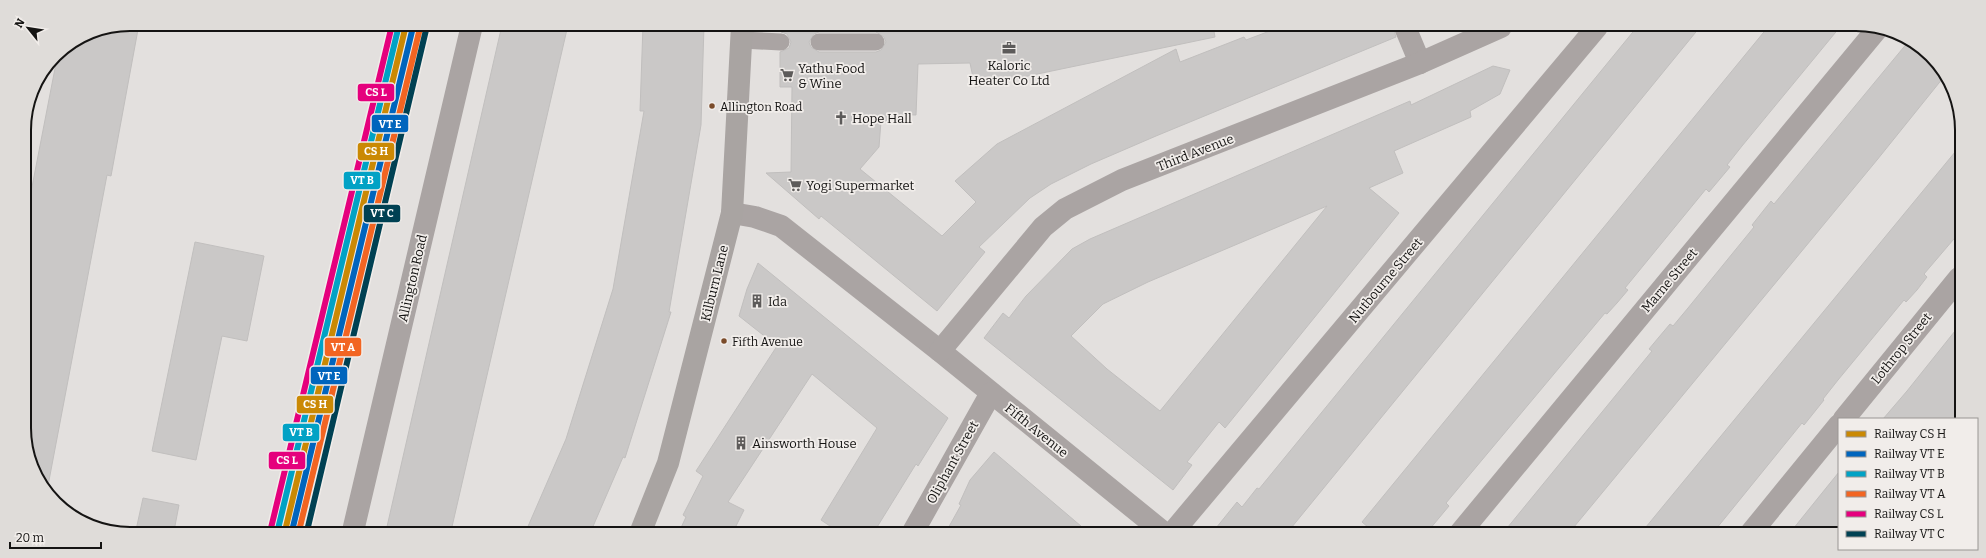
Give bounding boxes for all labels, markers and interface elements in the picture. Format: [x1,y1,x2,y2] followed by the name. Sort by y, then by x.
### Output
[8,8,48,48] north arrow
[12,16,28,30] text: N
[1001,40,1017,56] office icon: Kaloric Heater Co Ltd
[968,58,1050,88] place label: Kaloric Heater Co Ltd
[798,61,865,91] place label: Yathu Food & Wine
[779,67,795,83] supermarket icon: Yathu Food & Wine
[357,83,395,102] line badge: CS L
[365,86,387,99] text: CS L
[720,100,802,114] place label: Allington Road
[707,101,717,111] marker: Allington Road
[833,110,849,126] church icon: Hope Hall
[852,111,912,126] place label: Hope Hall
[371,114,409,133] line badge: VT E
[378,118,402,131] text: VT E
[1155,131,1236,174] street label: Third Avenue
[357,142,395,161] line badge: CS H
[364,145,388,158] text: CS H
[343,171,381,190] line badge: VT B
[350,174,374,187] text: VT B
[787,177,803,193] supermarket icon: Yogi Supermarket
[806,178,915,193] place label: Yogi Supermarket
[363,204,401,223] line badge: VT C
[370,207,394,220] text: VT C
[395,233,430,323] street label: Allington Road
[1345,235,1425,326] street label: Nutbourne Street
[698,243,731,323] street label: Kilburn Lane
[1638,245,1701,315] street label: Marne Street
[749,293,765,309] building icon: Ida
[768,294,787,309] place label: Ida
[1868,310,1935,387] street label: Lothrop Street
[732,335,803,349] place label: Fifth Avenue
[719,336,729,346] marker: Fifth Avenue
[324,337,362,357] line badge: VT A
[331,341,355,354] text: VT A
[310,366,348,385] line badge: VT E
[317,370,341,383] text: VT E
[296,395,334,414] line badge: CS H
[303,398,327,411] text: CS H
[1002,400,1071,460] street label: Fifth Avenue
[923,418,982,506] street label: Oliphant Street
[1838,418,1978,550] legend
[282,423,320,442] line badge: VT B
[289,426,313,439] text: VT B
[1874,427,1946,441] text: Railway CS H
[733,435,749,451] building icon: Ainsworth House
[752,436,857,451] place label: Ainsworth House
[1874,447,1944,461] text: Railway VT E
[268,451,306,470] line badge: CS L
[276,454,298,467] text: CS L
[1874,467,1945,481] text: Railway VT B
[1874,487,1946,501] text: Railway VT A
[1874,507,1944,521] text: Railway CS L
[10,524,101,550] scale bar
[1874,527,1945,541] text: Railway VT C
[16,531,45,545] text: 20 m

